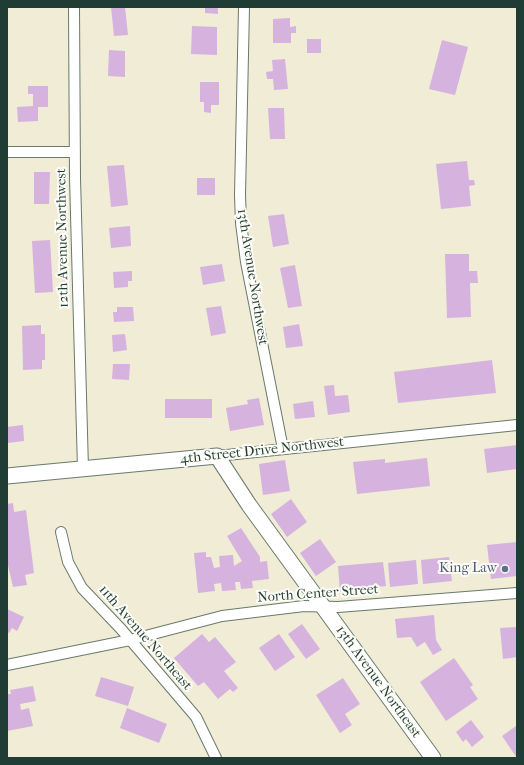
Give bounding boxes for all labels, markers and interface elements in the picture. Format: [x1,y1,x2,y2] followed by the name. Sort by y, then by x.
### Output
[53,168,73,308] street label: 12th Avenue Northwest
[233,208,271,346] street label: 13th Avenue Northwest
[179,434,345,468] street label: 4th Street Drive Northwest
[439,561,497,577] place label: King Law
[500,564,510,574] marker: King Law
[257,581,379,607] street label: North Center Street
[95,582,195,694] street label: 11th Avenue Northeast
[332,623,424,741] street label: 13th Avenue Northeast

